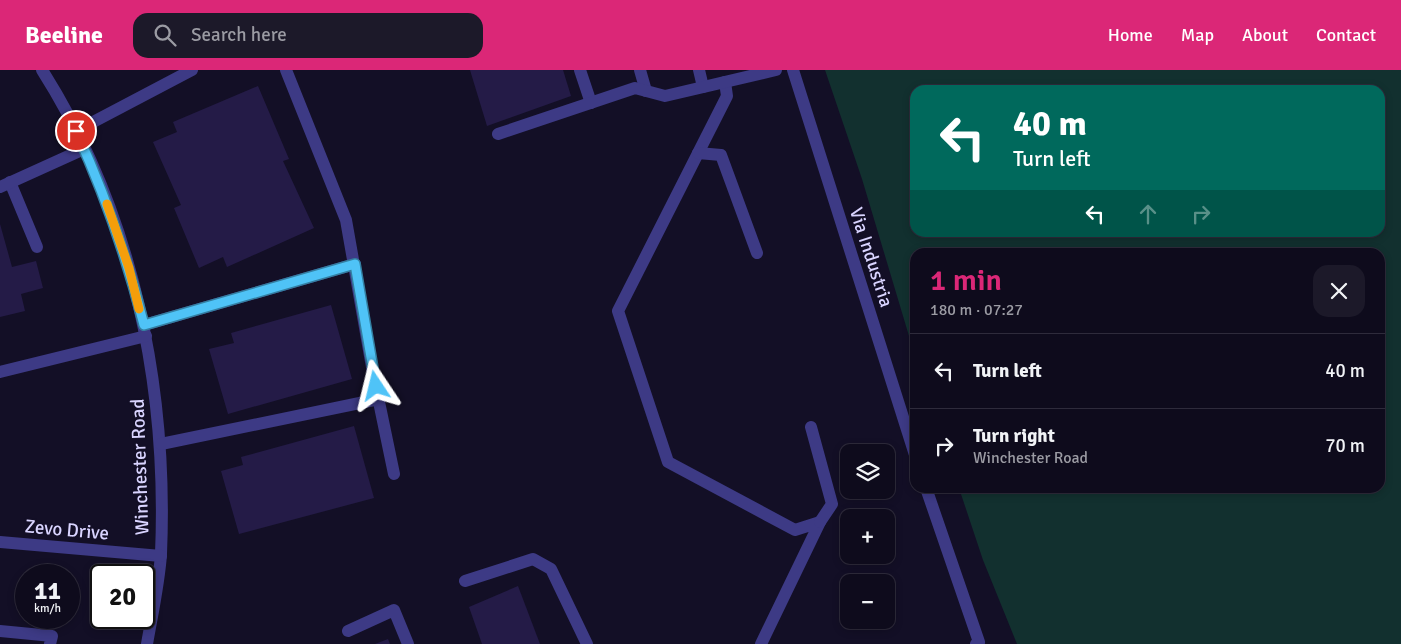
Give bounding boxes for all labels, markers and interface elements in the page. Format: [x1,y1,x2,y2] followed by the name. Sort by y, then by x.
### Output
[133,13,483,58] search box
[25,20,103,50] text: Beeline
[151,21,179,49] icon: search
[191,23,287,47] text: Search here
[1108,24,1153,46] text: Home
[1181,24,1214,46] text: Map
[1242,24,1288,46] text: About
[1316,24,1376,46] text: Contact
[1013,102,1087,145] text: 40 m
[930,105,995,170] icon: left
[55,110,97,152] pin
[62,117,90,145] icon: arrive
[1013,145,1091,172] text: Turn left
[1081,200,1109,228] icon: left
[1134,200,1162,228] icon: ahead
[1187,200,1215,228] icon: right
[844,204,898,310] street label: Via Industria
[930,262,1002,299] text: 1 min
[1313,265,1365,317] button: close
[930,300,1023,320] text: 180 m · 07:27
[930,357,958,385] icon: left
[349,359,401,411] position arrow
[973,359,1042,383] text: Turn left
[1325,359,1365,383] text: 40 m
[126,398,154,536] street label: Winchester Road
[973,424,1055,448] text: Turn right
[930,432,958,460] icon: right
[1325,434,1365,458] text: 70 m
[840,444,895,629] map controls
[840,444,895,499] button: layers
[973,448,1088,468] text: Winchester Road
[840,509,895,564] button: +
[24,514,110,546] street label: Zevo Drive
[90,564,155,629] speed limit sign: 20
[840,574,895,629] button: −
[34,575,61,606] text: 11
[34,601,61,616] text: km/h

